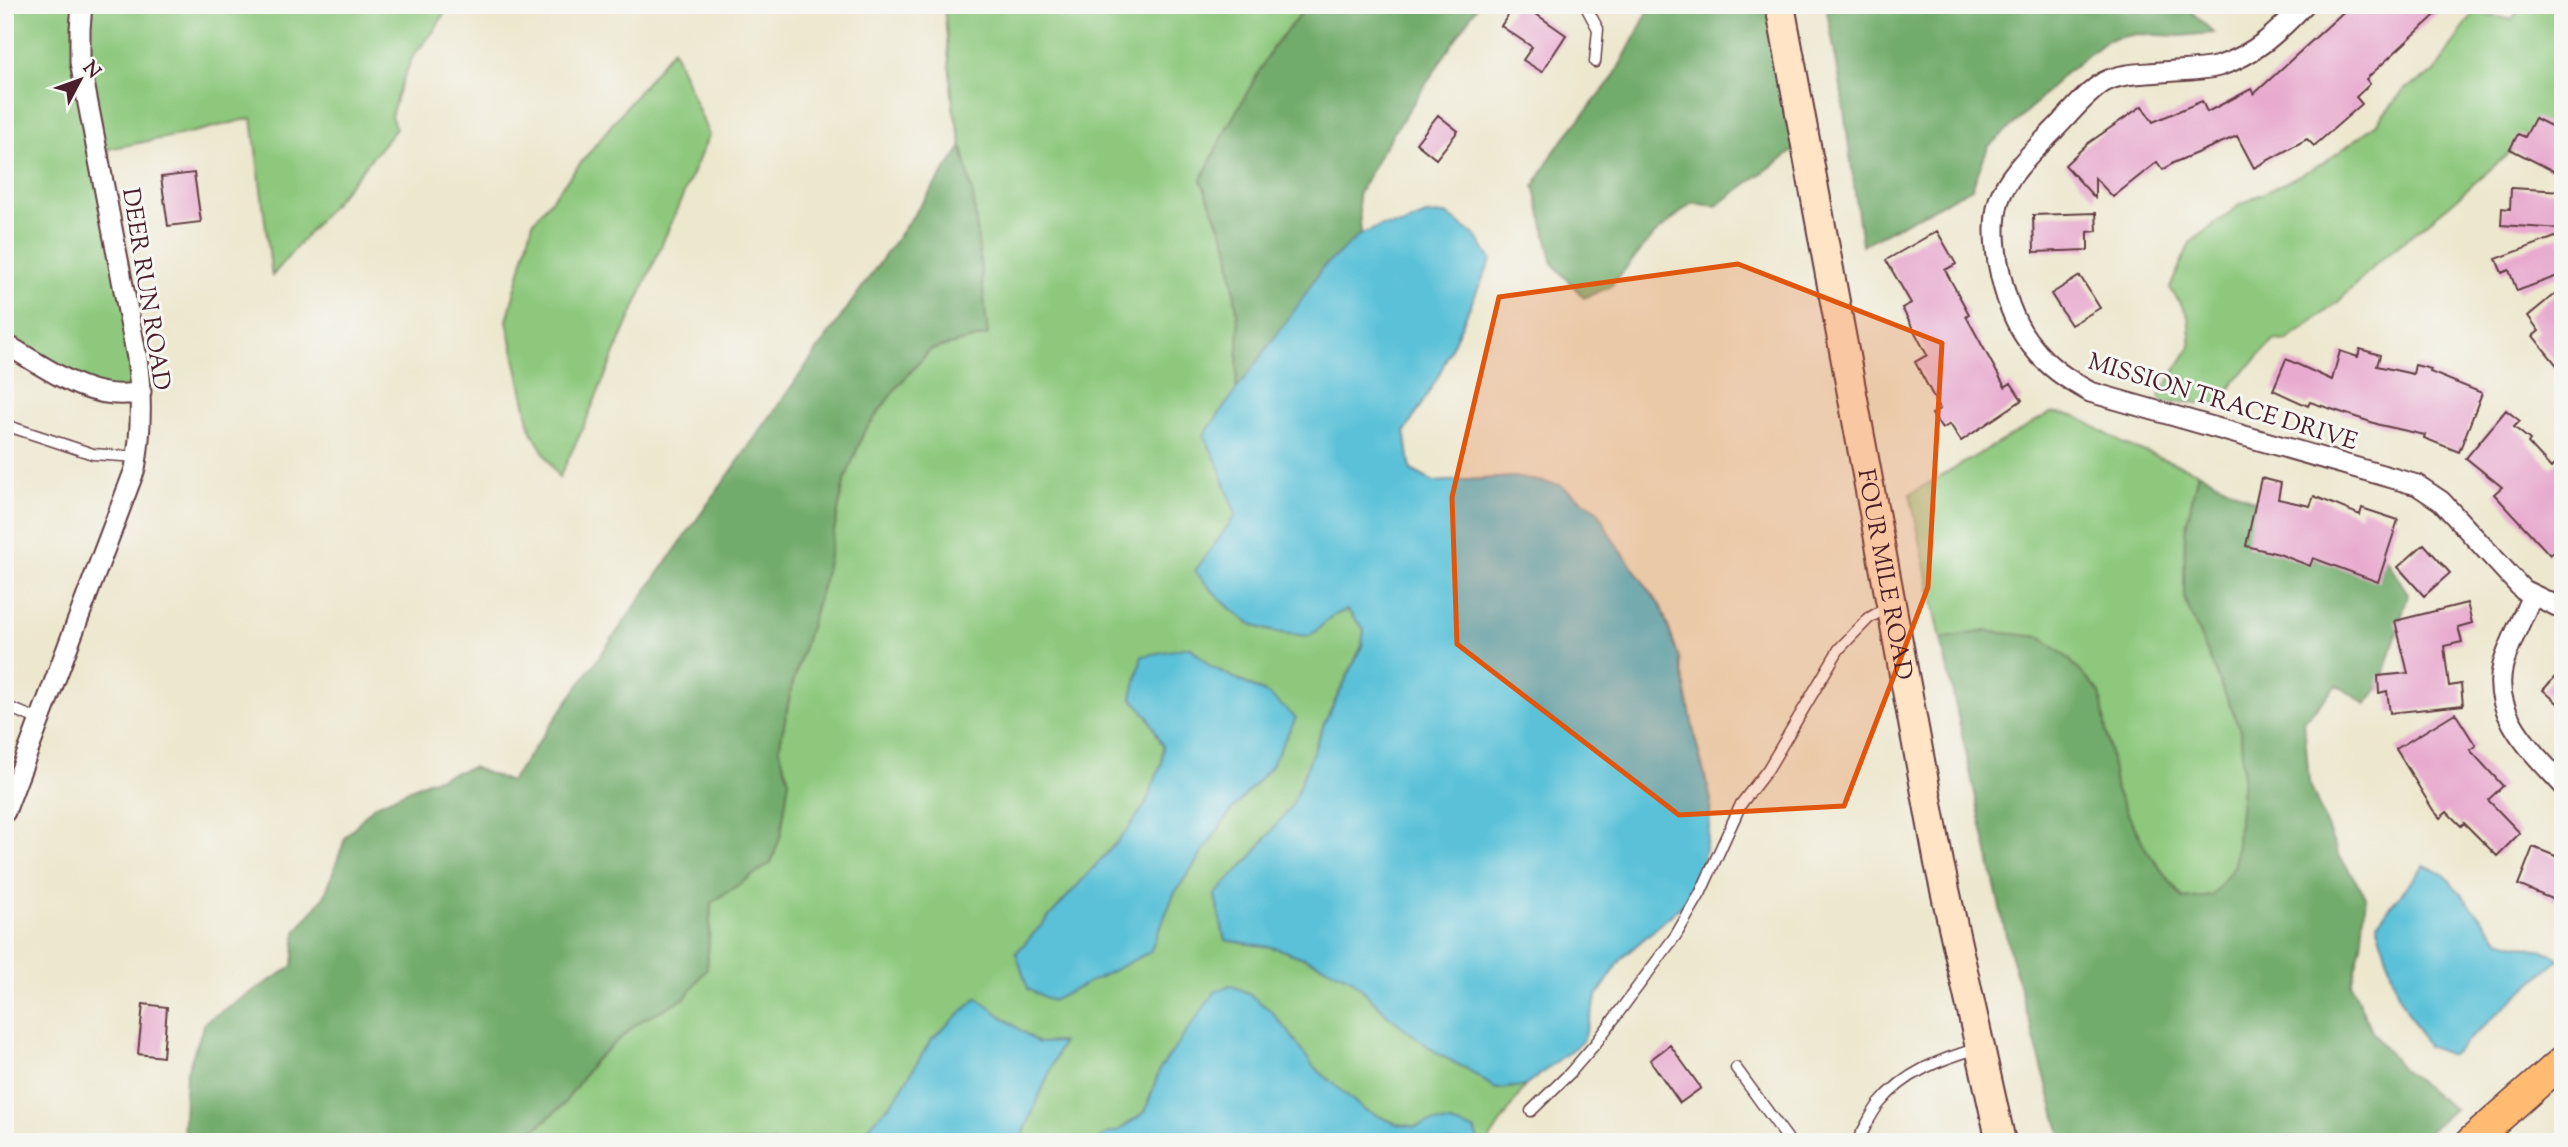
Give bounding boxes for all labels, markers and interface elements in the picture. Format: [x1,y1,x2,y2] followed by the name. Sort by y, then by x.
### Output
[46,46,116,116] north arrow
[76,56,106,85] text: N
[112,186,178,393] street label: DEER RUN ROAD
[2083,346,2362,460] street label: MISSION TRACE DRIVE
[1847,466,1920,683] street label: FOUR MILE ROAD

